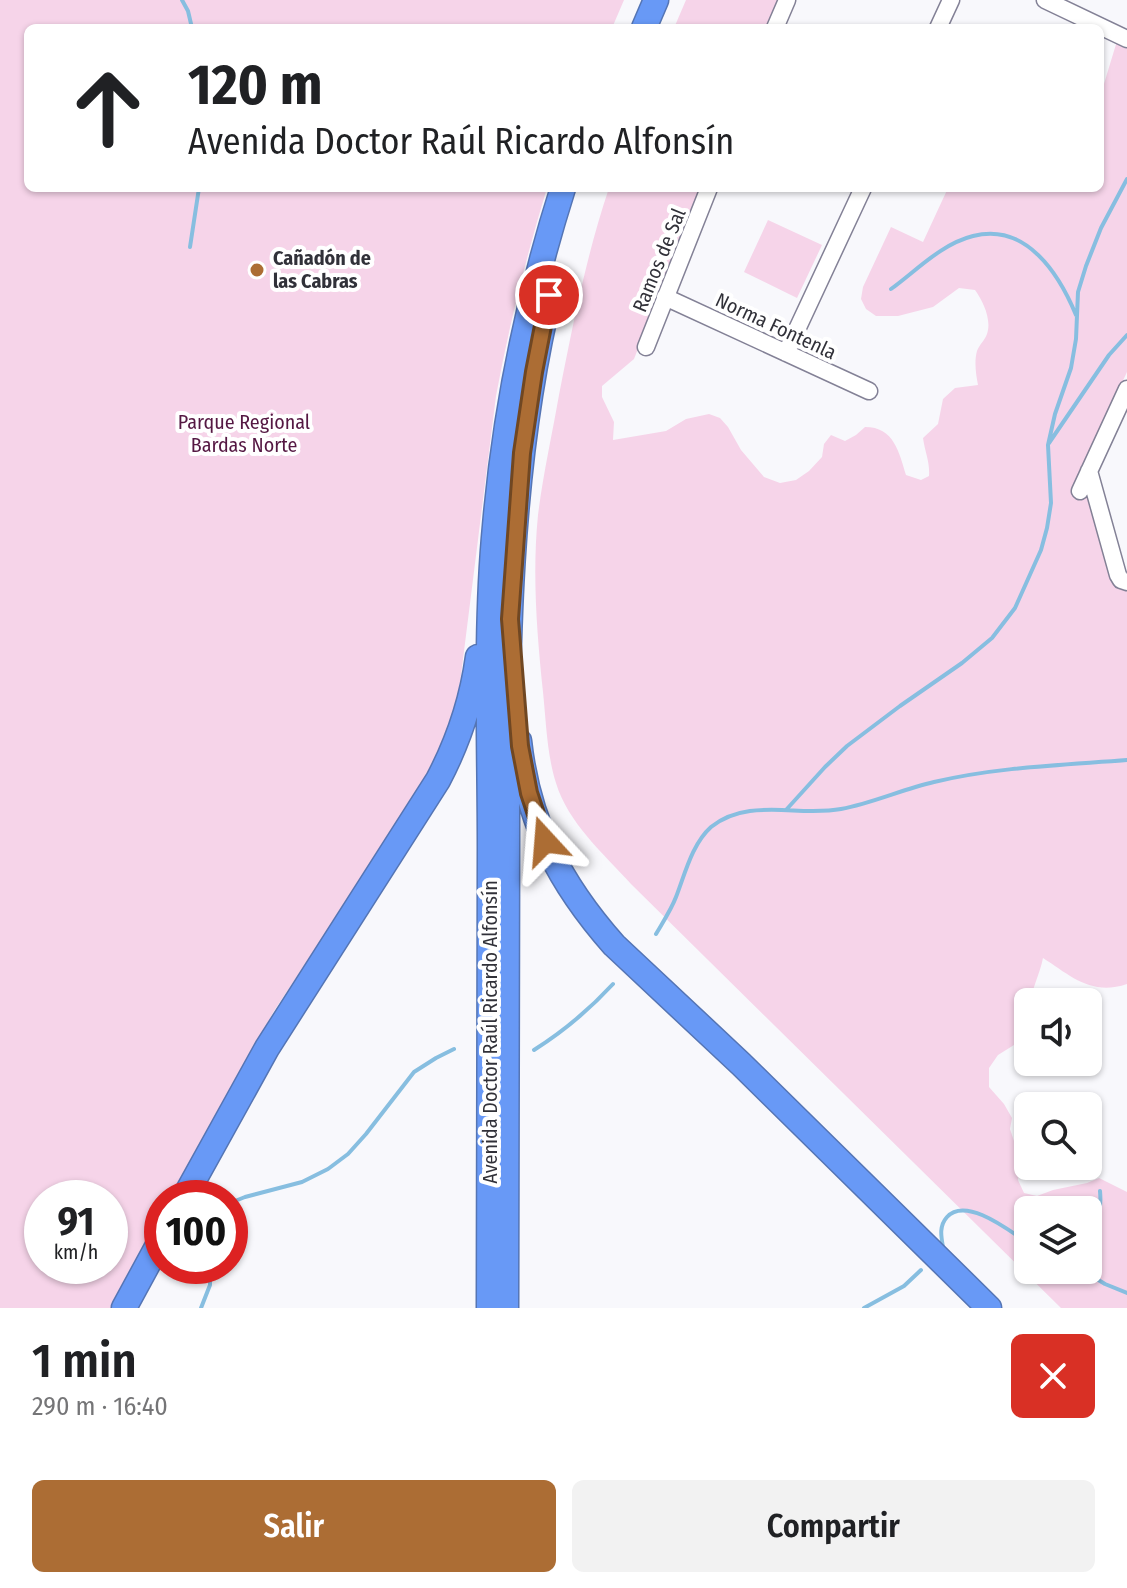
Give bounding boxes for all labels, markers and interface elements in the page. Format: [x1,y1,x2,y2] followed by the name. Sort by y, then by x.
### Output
[188,52,323,119] text: 120 m
[56,56,160,160] icon: ahead
[188,120,734,164] text: Avenida Doctor Raúl Ricardo Alfonsín
[627,205,691,315] street label: Ramos de Sal
[273,246,371,293] place label: Cañadón de las Cabras
[248,261,266,279] marker: Cañadón de las Cabras
[515,261,583,329] pin
[527,273,571,317] icon: arrive
[712,288,840,364] street label: Norma Fontenla
[178,410,310,457] park label: Parque Regional Bardas Norte
[503,799,587,883] position arrow
[478,880,502,1184] street label: Avenida Doctor Raúl Ricardo Alfonsín
[1014,988,1102,1284] map controls
[1014,988,1102,1076] button: sound
[1014,1092,1102,1180] button: search
[144,1180,248,1284] speed limit sign: 100
[1014,1196,1102,1284] button: layers
[57,1198,94,1246] text: 91
[54,1240,98,1264] text: km/h
[32,1332,137,1390] text: 1 min
[1011,1334,1095,1418] button: close
[32,1391,168,1422] text: 290 m · 16:40
[32,1480,556,1572] button: Salir
[572,1480,1095,1572] button: Compartir

